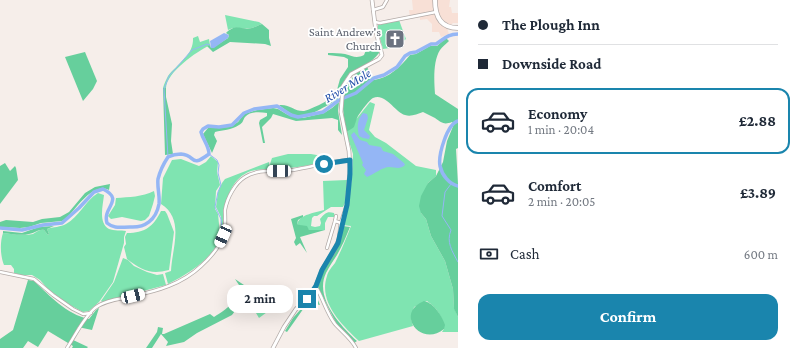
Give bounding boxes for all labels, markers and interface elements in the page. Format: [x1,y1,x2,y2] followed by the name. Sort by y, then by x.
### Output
[502,17,600,33] text: The Plough Inn
[309,25,382,53] place label: Saint Andrew's Church
[384,28,406,50] church icon: Saint Andrew's Church
[502,56,601,72] text: Downside Road
[321,65,373,106] water label: River Mole
[480,103,516,139] icon: car
[528,106,587,122] text: Economy
[739,113,776,129] text: £2.88
[528,122,594,137] text: 1 min · 20:04
[315,155,333,173] route start
[267,165,291,177] car
[480,175,516,211] icon: car
[528,178,582,194] text: Comfort
[740,185,776,201] text: £3.89
[528,194,595,209] text: 2 min · 20:05
[213,223,233,249] car
[478,243,500,265] icon: cash
[510,246,540,262] text: Cash
[744,247,778,262] text: 600 m
[227,285,293,313] callout: 2 min
[120,287,146,305] car
[298,290,316,308] route end
[244,291,276,306] text: 2 min
[478,294,778,340] button: Confirm

